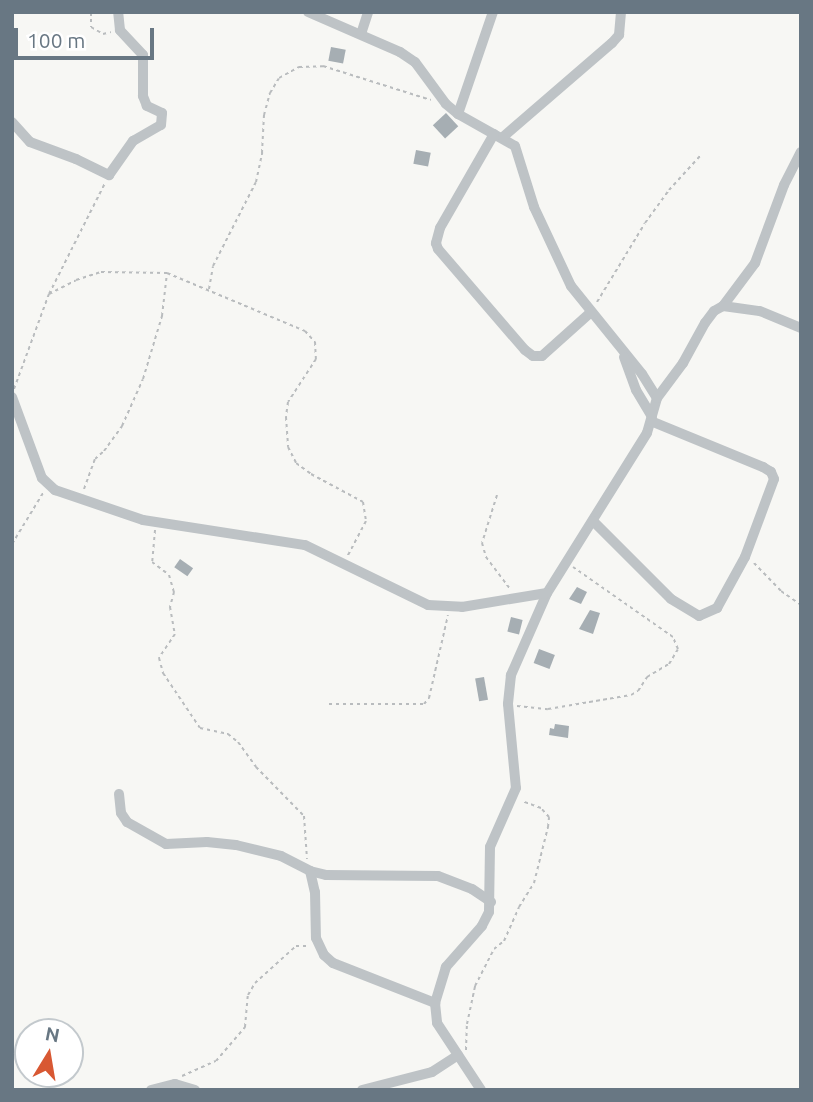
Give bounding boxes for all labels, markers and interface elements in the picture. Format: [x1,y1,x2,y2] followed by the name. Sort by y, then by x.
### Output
[18,14,158,58] scale bar
[27,28,85,52] text: 100 m
[14,1018,84,1088] north arrow
[44,1022,62,1047] text: N

